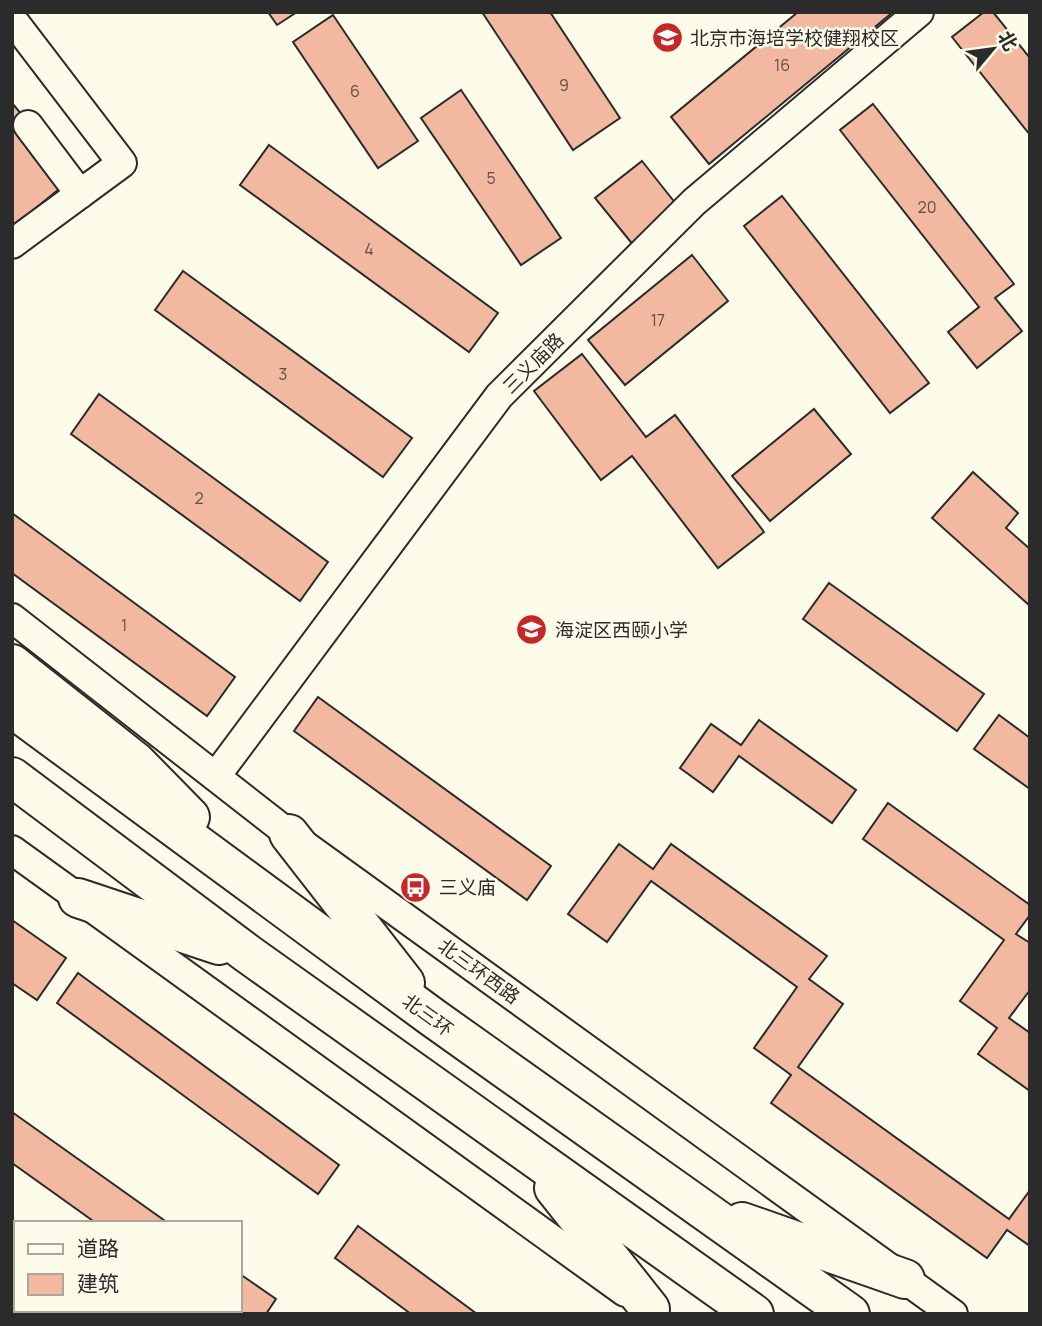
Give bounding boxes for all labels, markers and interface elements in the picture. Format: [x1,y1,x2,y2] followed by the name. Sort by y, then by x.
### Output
[958,14,1028,84] north arrow
[650,21,684,55] school or university icon: 北京市海培学校健翔校区
[690,25,899,51] place label: 北京市海培学校健翔校区
[992,26,1024,55] text: 北
[774,54,790,76] house number: 16
[559,74,569,96] house number: 9
[350,80,360,102] house number: 6
[486,167,496,189] house number: 5
[918,196,936,218] house number: 20
[364,238,374,260] house number: 4
[651,309,665,331] house number: 17
[497,327,569,399] street label: 三义庙路
[279,363,287,385] house number: 3
[194,487,204,509] house number: 2
[515,613,549,647] school or university icon: 海淀区西颐小学
[121,614,127,636] house number: 1
[555,617,688,643] place label: 海淀区西颐小学
[399,870,433,904] bus stop icon: 三义庙
[439,874,496,900] place label: 三义庙
[433,933,525,1009] street label: 北三环西路
[397,988,459,1042] street label: 北三环
[14,1221,242,1312] legend
[77,1234,119,1262] text: 道路
[77,1269,119,1297] text: 建筑

